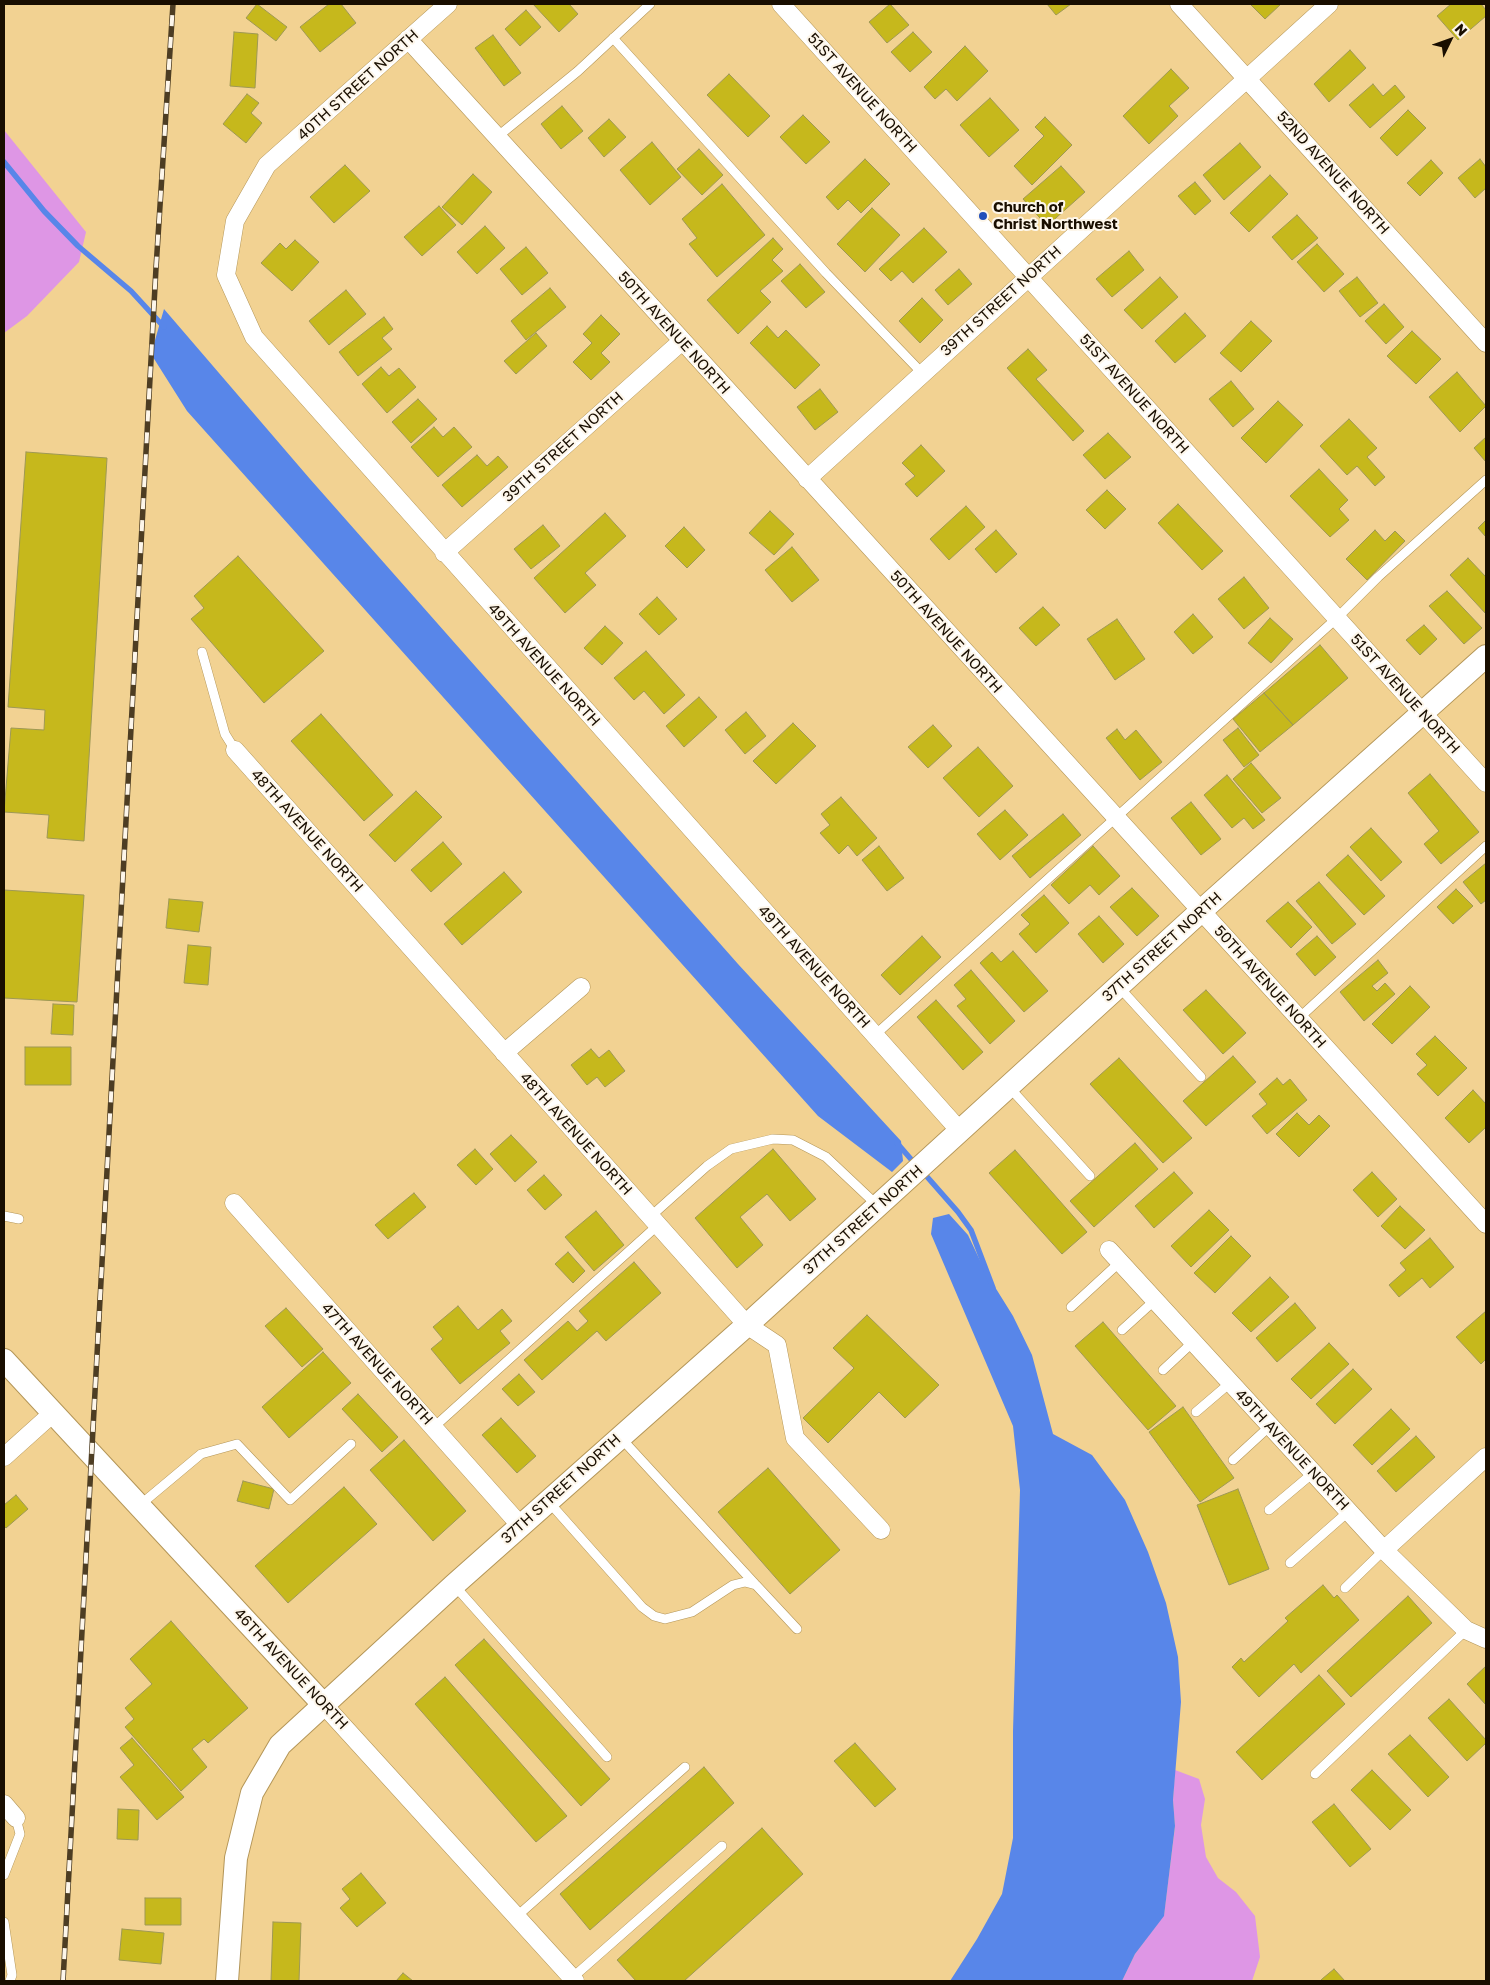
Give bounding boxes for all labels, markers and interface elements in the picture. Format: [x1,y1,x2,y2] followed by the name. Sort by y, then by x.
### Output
[1425,15,1475,65] north arrow
[1452,20,1471,39] text: N
[294,26,422,144] street label: 40TH STREET NORTH
[803,29,921,157] street label: 51ST AVENUE NORTH
[1273,108,1393,238] street label: 52ND AVENUE NORTH
[993,198,1118,233] place label: Church of Christ Northwest
[977,210,989,222] marker: Church of Christ Northwest
[937,242,1065,360] street label: 39TH STREET NORTH
[614,268,734,398] street label: 50TH AVENUE NORTH
[1075,330,1193,458] street label: 51ST AVENUE NORTH
[499,388,627,506] street label: 39TH STREET NORTH
[886,567,1006,697] street label: 50TH AVENUE NORTH
[484,600,604,730] street label: 49TH AVENUE NORTH
[1346,630,1464,758] street label: 51ST AVENUE NORTH
[247,766,367,896] street label: 48TH AVENUE NORTH
[1098,888,1226,1006] street label: 37TH STREET NORTH
[754,902,874,1032] street label: 49TH AVENUE NORTH
[1210,922,1330,1052] street label: 50TH AVENUE NORTH
[516,1069,636,1199] street label: 48TH AVENUE NORTH
[799,1161,927,1279] street label: 37TH STREET NORTH
[317,1299,437,1429] street label: 47TH AVENUE NORTH
[1231,1386,1353,1514] street label: 49TH AVENUE NORTH
[497,1430,625,1548] street label: 37TH STREET NORTH
[230,1605,352,1733] street label: 46TH AVENUE NORTH

